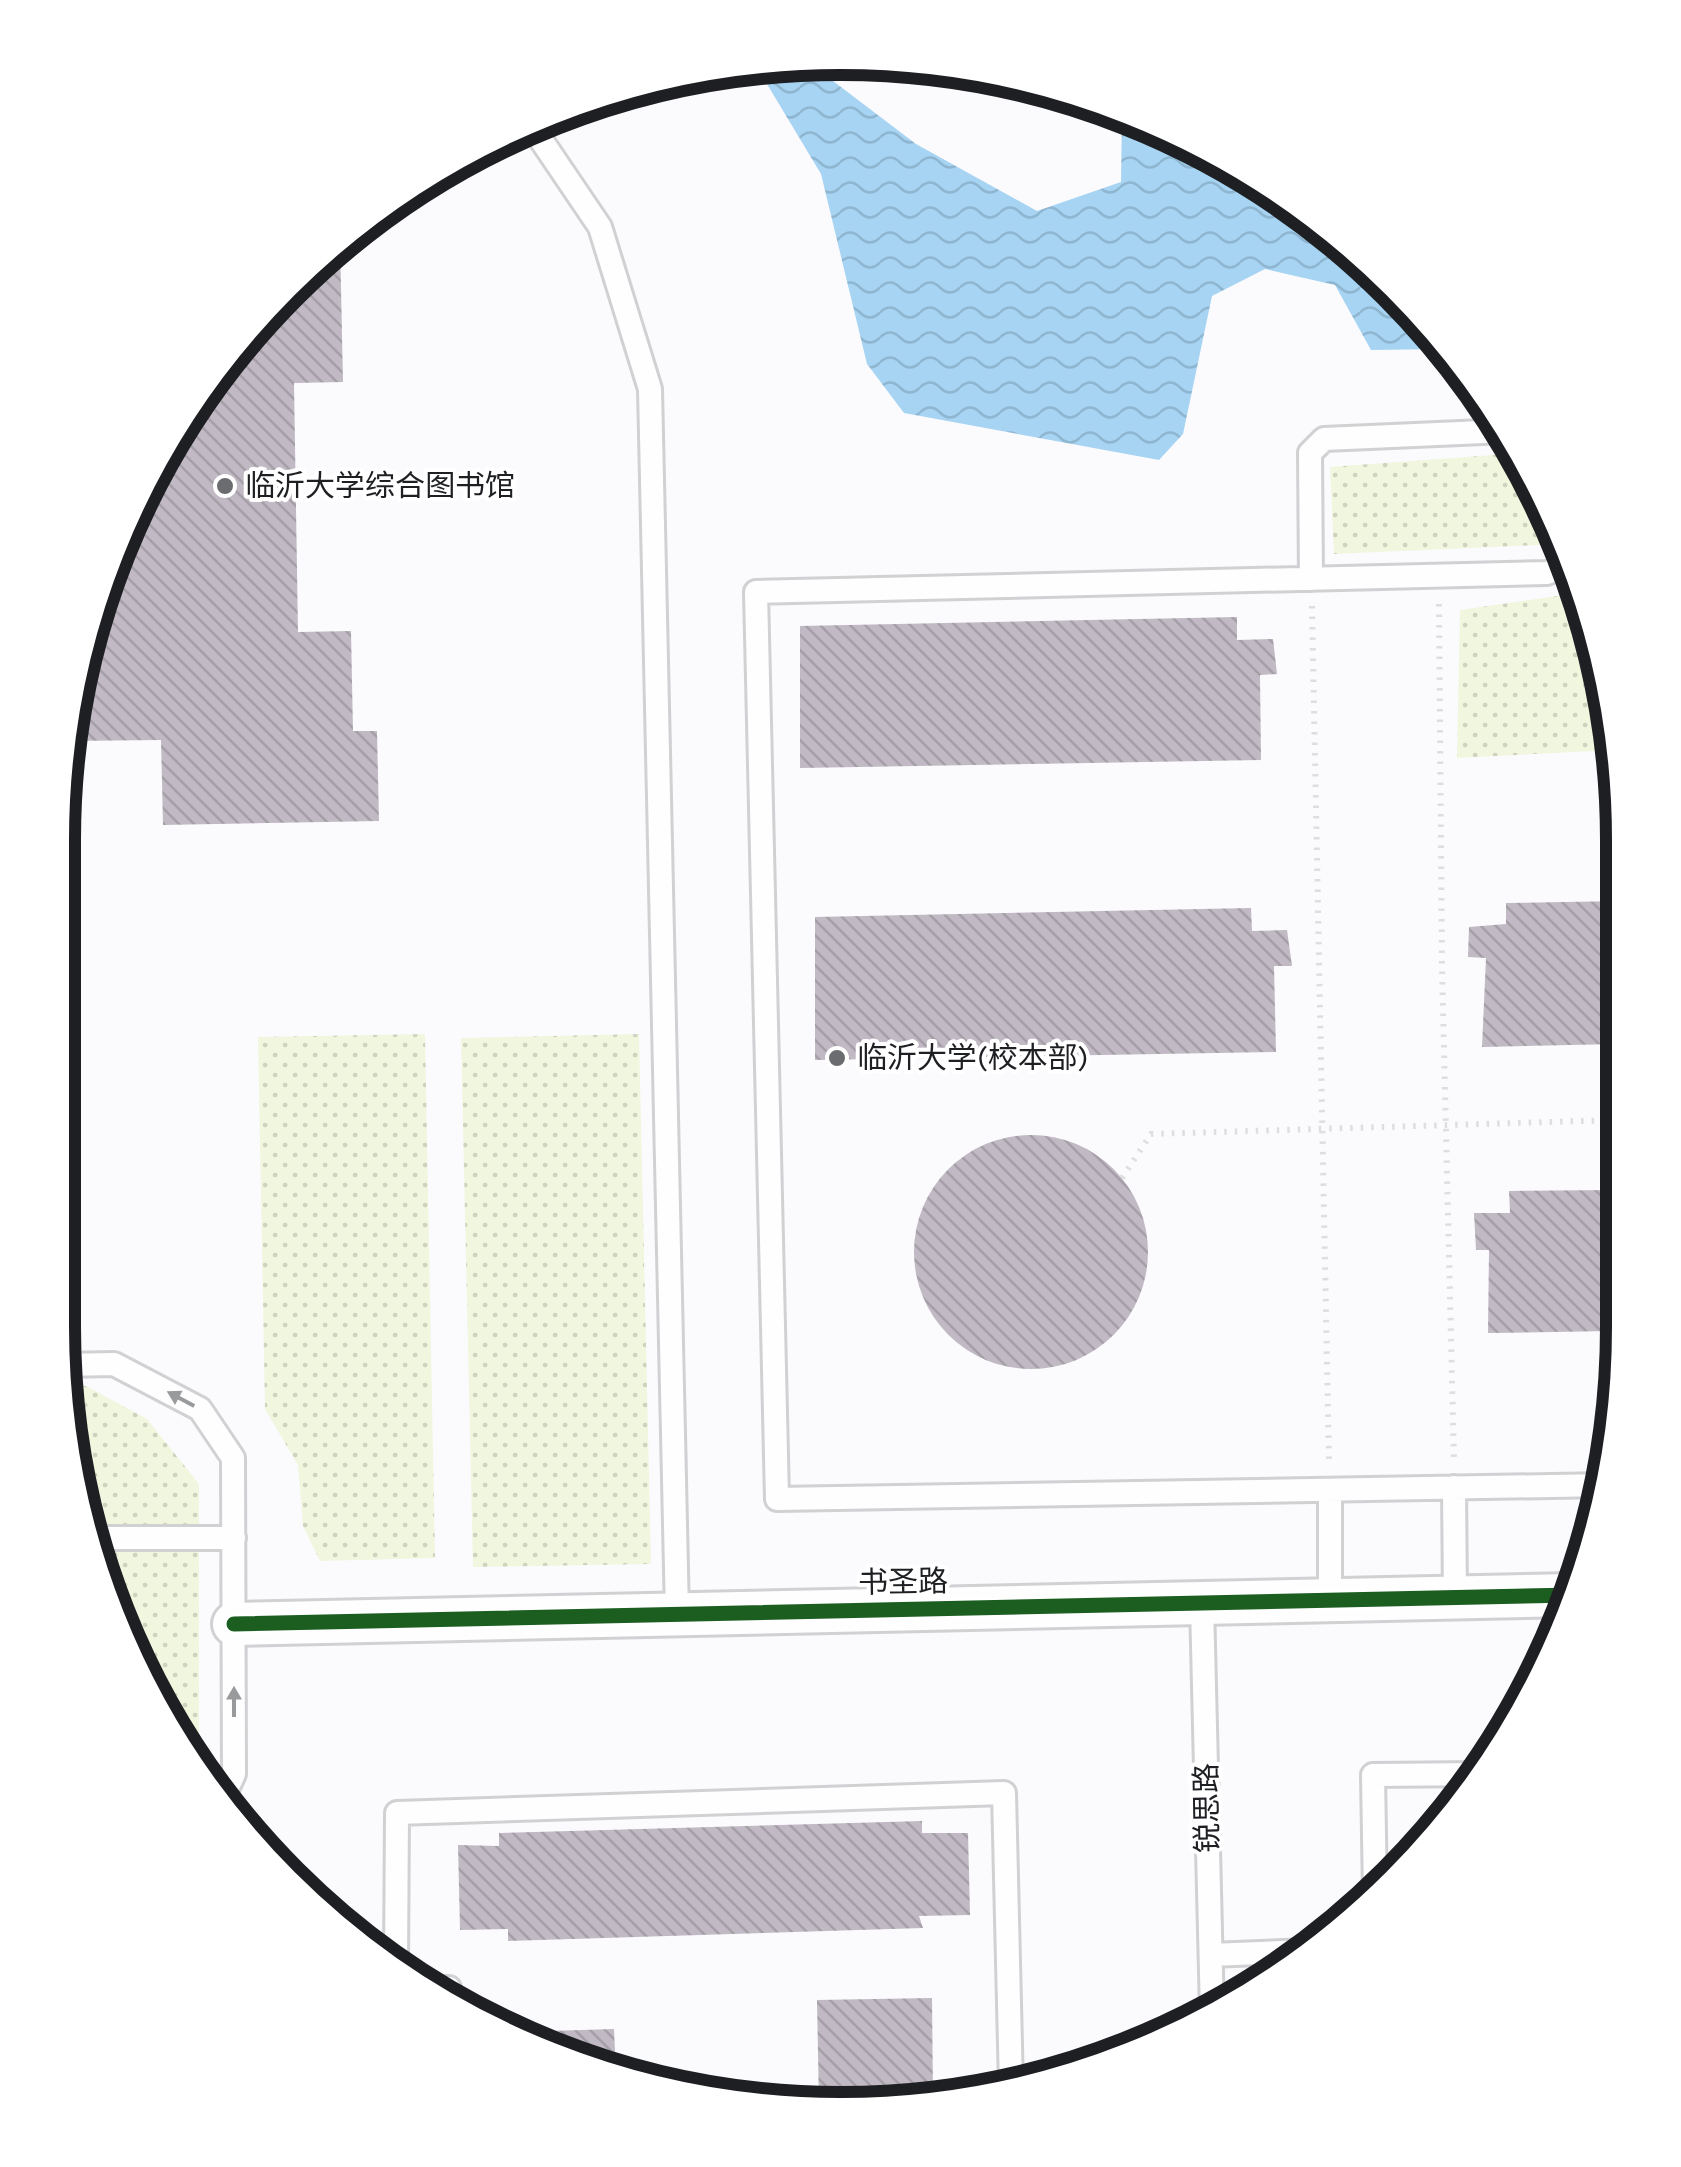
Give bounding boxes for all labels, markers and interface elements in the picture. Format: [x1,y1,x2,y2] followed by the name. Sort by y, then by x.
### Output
[245,468,515,504] place label: 临沂大学综合图书馆
[214,475,236,497] marker: 临沂大学综合图书馆
[857,1040,1088,1076] place label: 临沂大学(校本部)
[826,1047,848,1069] marker: 临沂大学(校本部)
[166,1391,195,1408] one-way arrow
[858,1563,948,1601] street label: 书圣路
[226,1686,242,1718] one-way arrow
[1188,1763,1226,1853] street label: 锐思路

